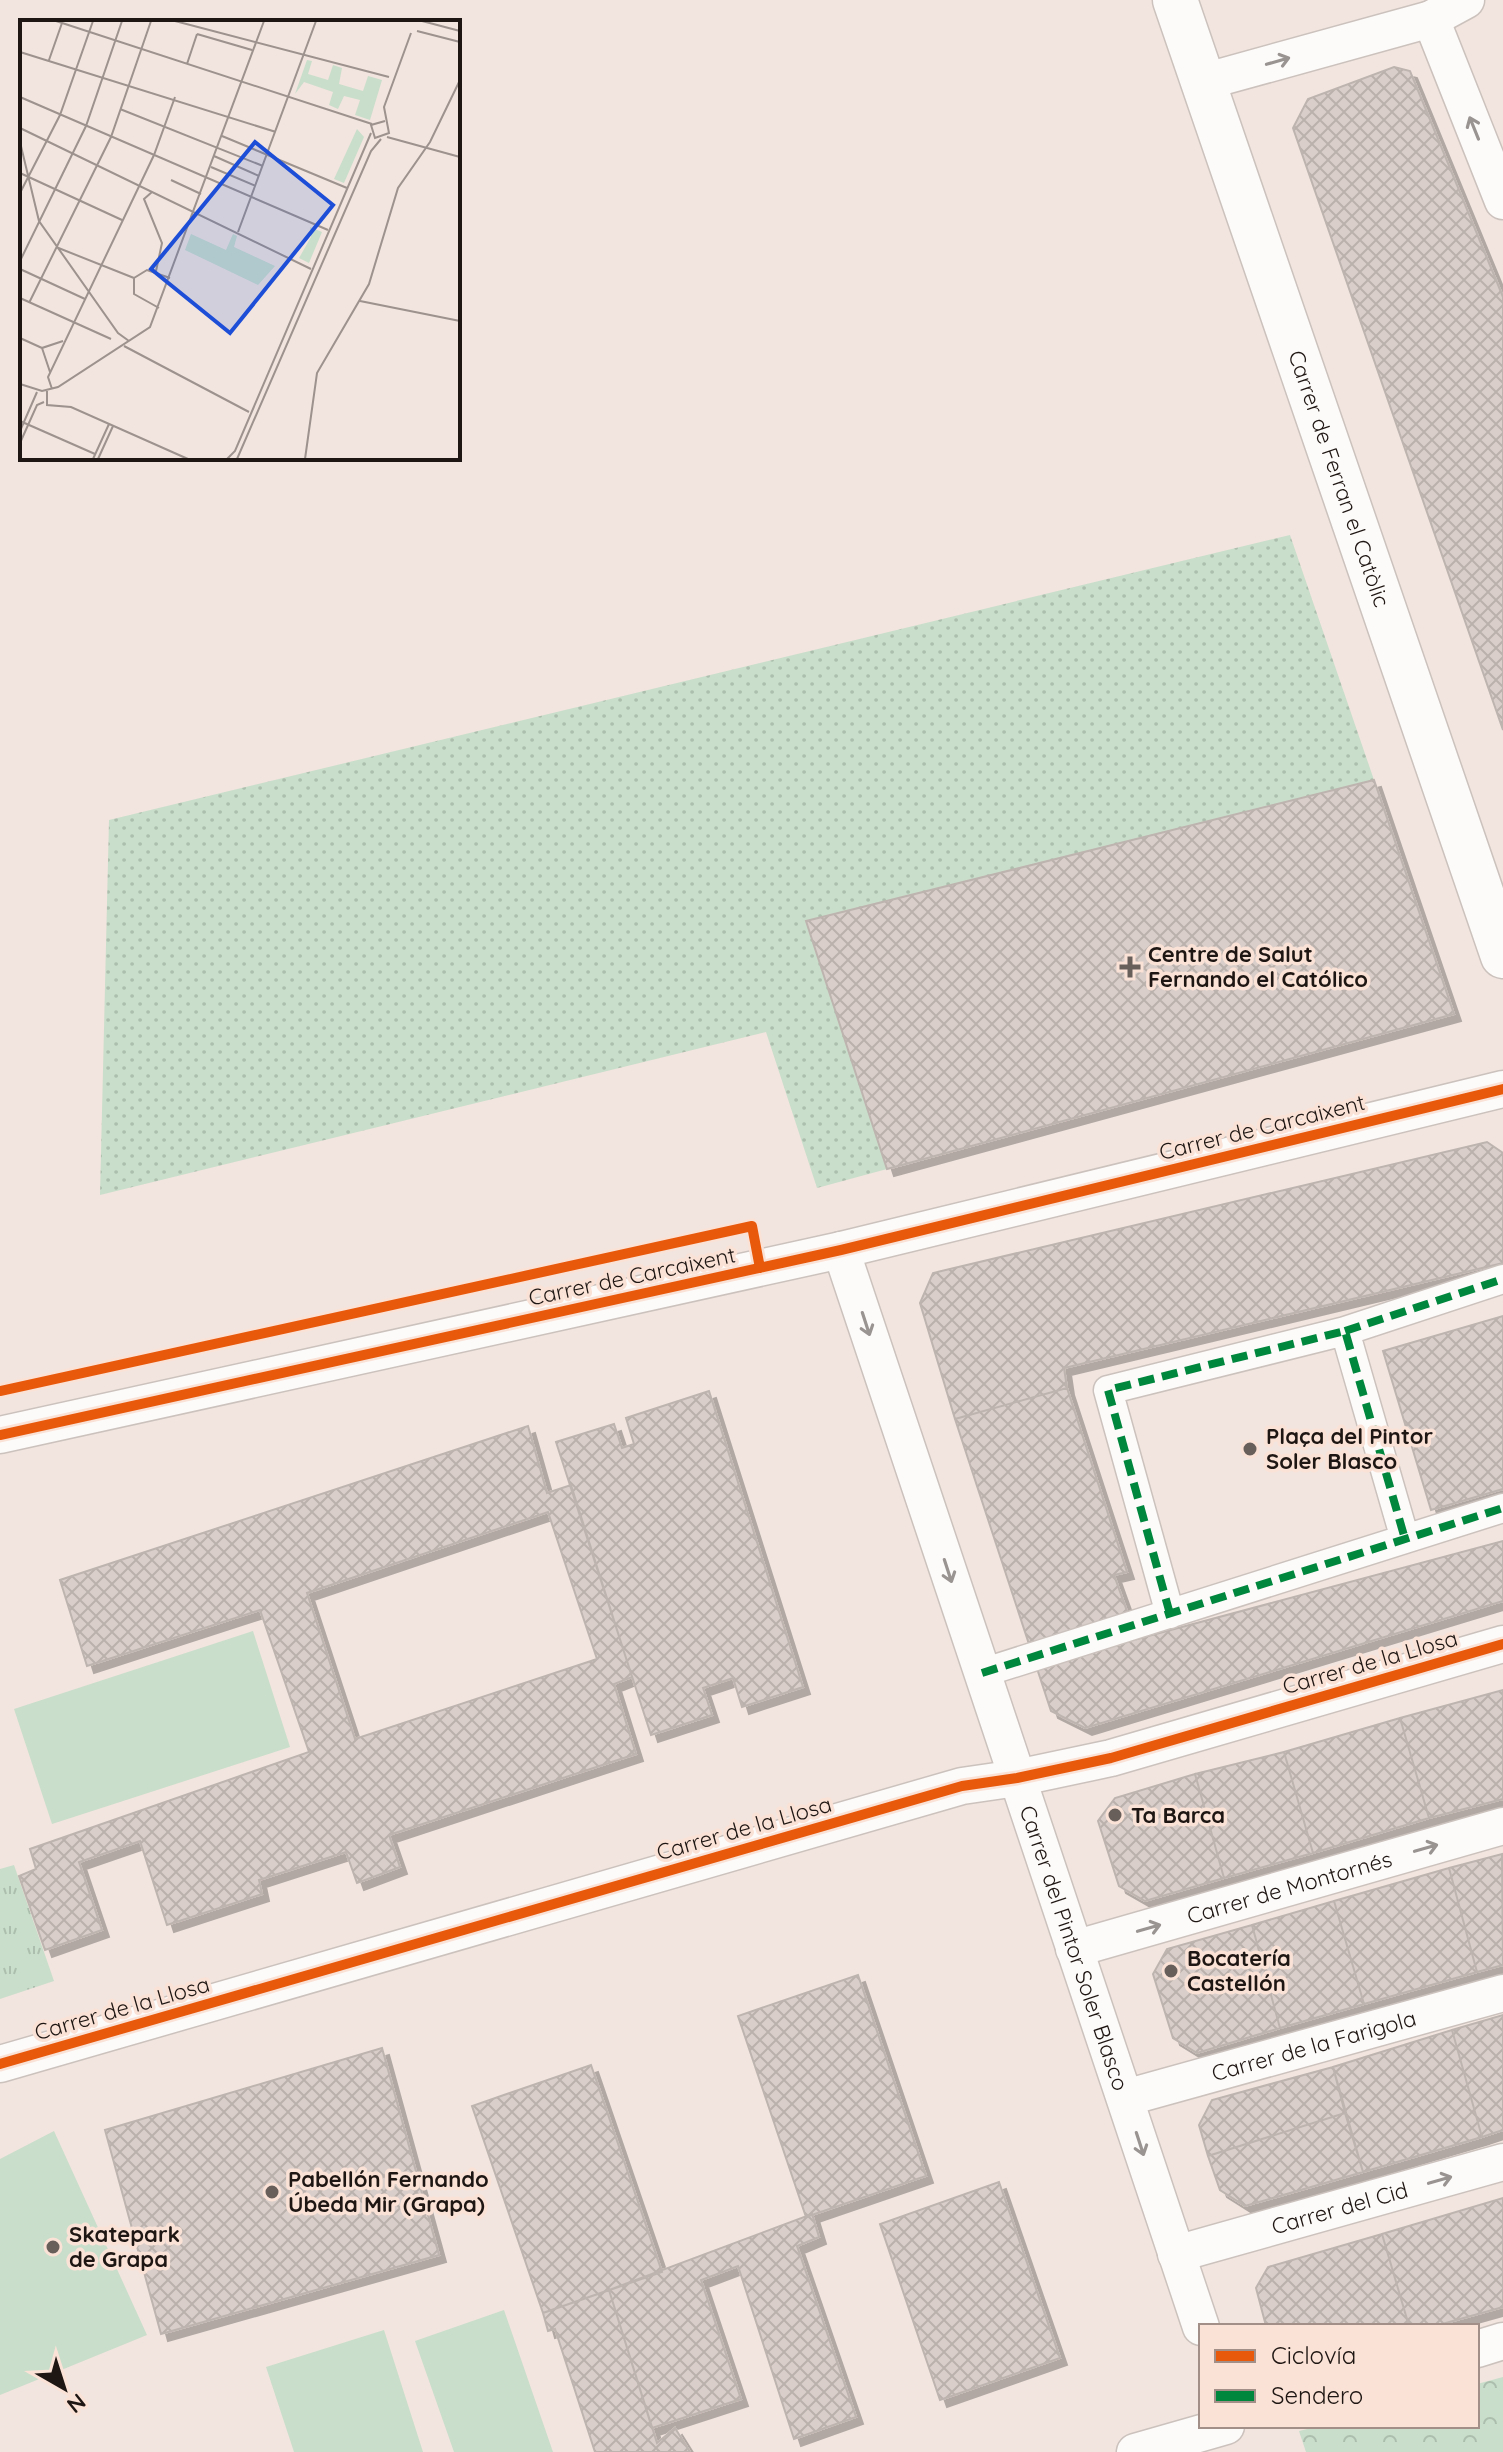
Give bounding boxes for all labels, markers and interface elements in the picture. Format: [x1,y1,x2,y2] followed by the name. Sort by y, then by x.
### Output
[20,20,460,460] inset map
[1265,53,1291,68] one-way arrow
[1466,116,1480,141] one-way arrow
[1282,347,1396,611] street label: Carrer de Ferran el Catòlic
[1148,940,1368,993] place label: Centre de Salut Fernando el Católico
[1119,956,1141,978] marker: Centre de Salut Fernando el Católico
[1156,1088,1368,1166] street label: Carrer de Carcaixent
[526,1240,738,1312] street label: Carrer de Carcaixent
[859,1311,874,1336] one-way arrow
[1266,1422,1434,1475] place label: Plaça del Pintor Soler Blasco
[1241,1440,1259,1458] marker: Plaça del Pintor Soler Blasco
[942,1558,957,1583] one-way arrow
[1279,1624,1461,1700] street label: Carrer de la Llosa
[653,1790,835,1866] street label: Carrer de la Llosa
[1131,1801,1225,1829] place label: Ta Barca
[1014,1802,1135,2094] street label: Carrer del Pintor Soler Blasco
[1106,1806,1124,1824] marker: Ta Barca
[1413,1840,1439,1855] one-way arrow
[1184,1845,1395,1930] street label: Carrer de Montornés
[1136,1919,1162,1934] one-way arrow
[1187,1944,1291,1997] place label: Bocatería Castellón
[1162,1962,1180,1980] marker: Bocatería Castellón
[31,1970,213,2046] street label: Carrer de la Llosa
[1208,2004,1419,2087] street label: Carrer de la Farigola
[1133,2131,1148,2156] one-way arrow
[288,2165,489,2218] place label: Pabellón Fernando Úbeda Mir (Grapa)
[1427,2172,1453,2187] one-way arrow
[1268,2175,1411,2240] street label: Carrer del Cid
[263,2183,281,2201] marker: Pabellón Fernando Úbeda Mir (Grapa)
[69,2220,180,2273] place label: Skatepark de Grapa
[44,2238,62,2256] marker: Skatepark de Grapa
[1199,2324,1479,2428] legend
[1271,2340,1356,2370] text: Ciclovía
[24,2348,104,2428] north arrow
[1271,2380,1363,2410] text: Sendero
[61,2388,92,2420] text: N

